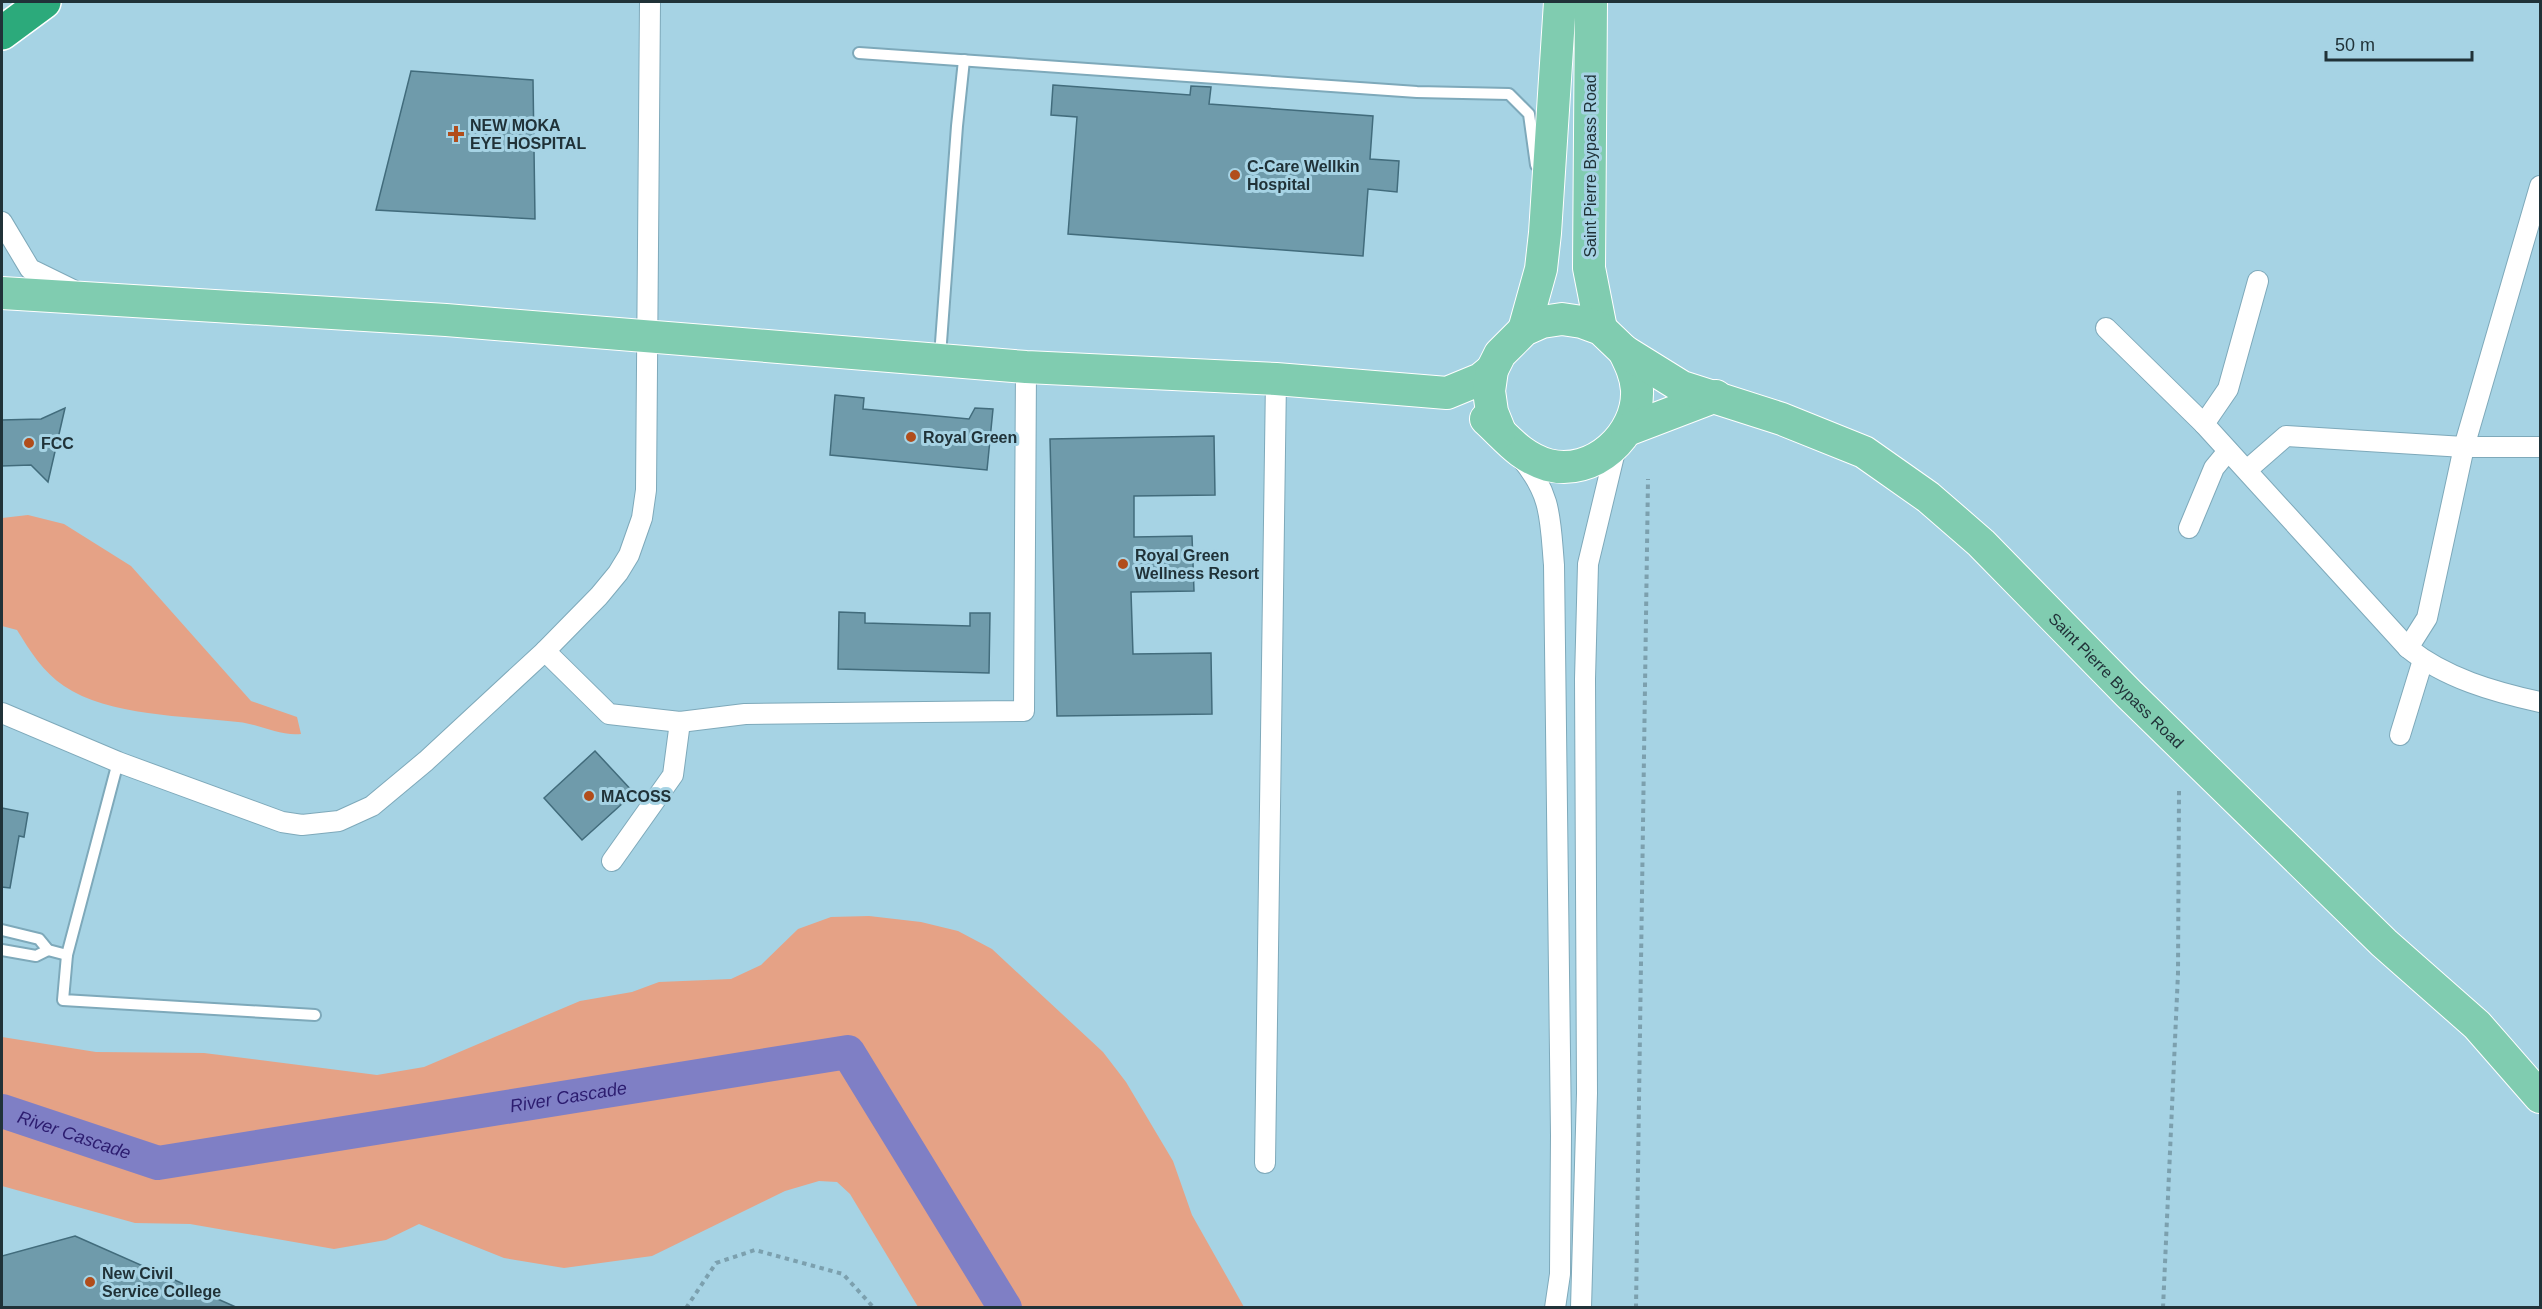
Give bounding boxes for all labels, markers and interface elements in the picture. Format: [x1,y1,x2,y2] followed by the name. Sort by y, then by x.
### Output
[2326,24,2472,62] scale bar
[2335,35,2375,55] text: 50 m
[1582,74,1599,258] street label: Saint Pierre Bypass Road
[470,117,586,152] place label: NEW MOKA EYE HOSPITAL
[447,125,465,143] marker: NEW MOKA EYE HOSPITAL
[1247,158,1360,193] place label: C-Care Wellkin Hospital
[1228,168,1242,182] marker: C-Care Wellkin Hospital
[923,429,1017,446] place label: Royal Green
[904,430,918,444] marker: Royal Green
[41,435,74,452] place label: FCC
[22,436,36,450] marker: FCC
[1135,547,1260,582] place label: Royal Green Wellness Resort
[1116,557,1130,571] marker: Royal Green Wellness Resort
[2046,609,2187,751] street label: Saint Pierre Bypass Road
[601,788,672,805] place label: MACOSS
[582,789,596,803] marker: MACOSS
[508,1078,628,1116] water label: River Cascade
[15,1107,133,1163] water label: River Cascade
[102,1265,221,1300] place label: New Civil Service College
[83,1275,97,1289] marker: New Civil Service College

